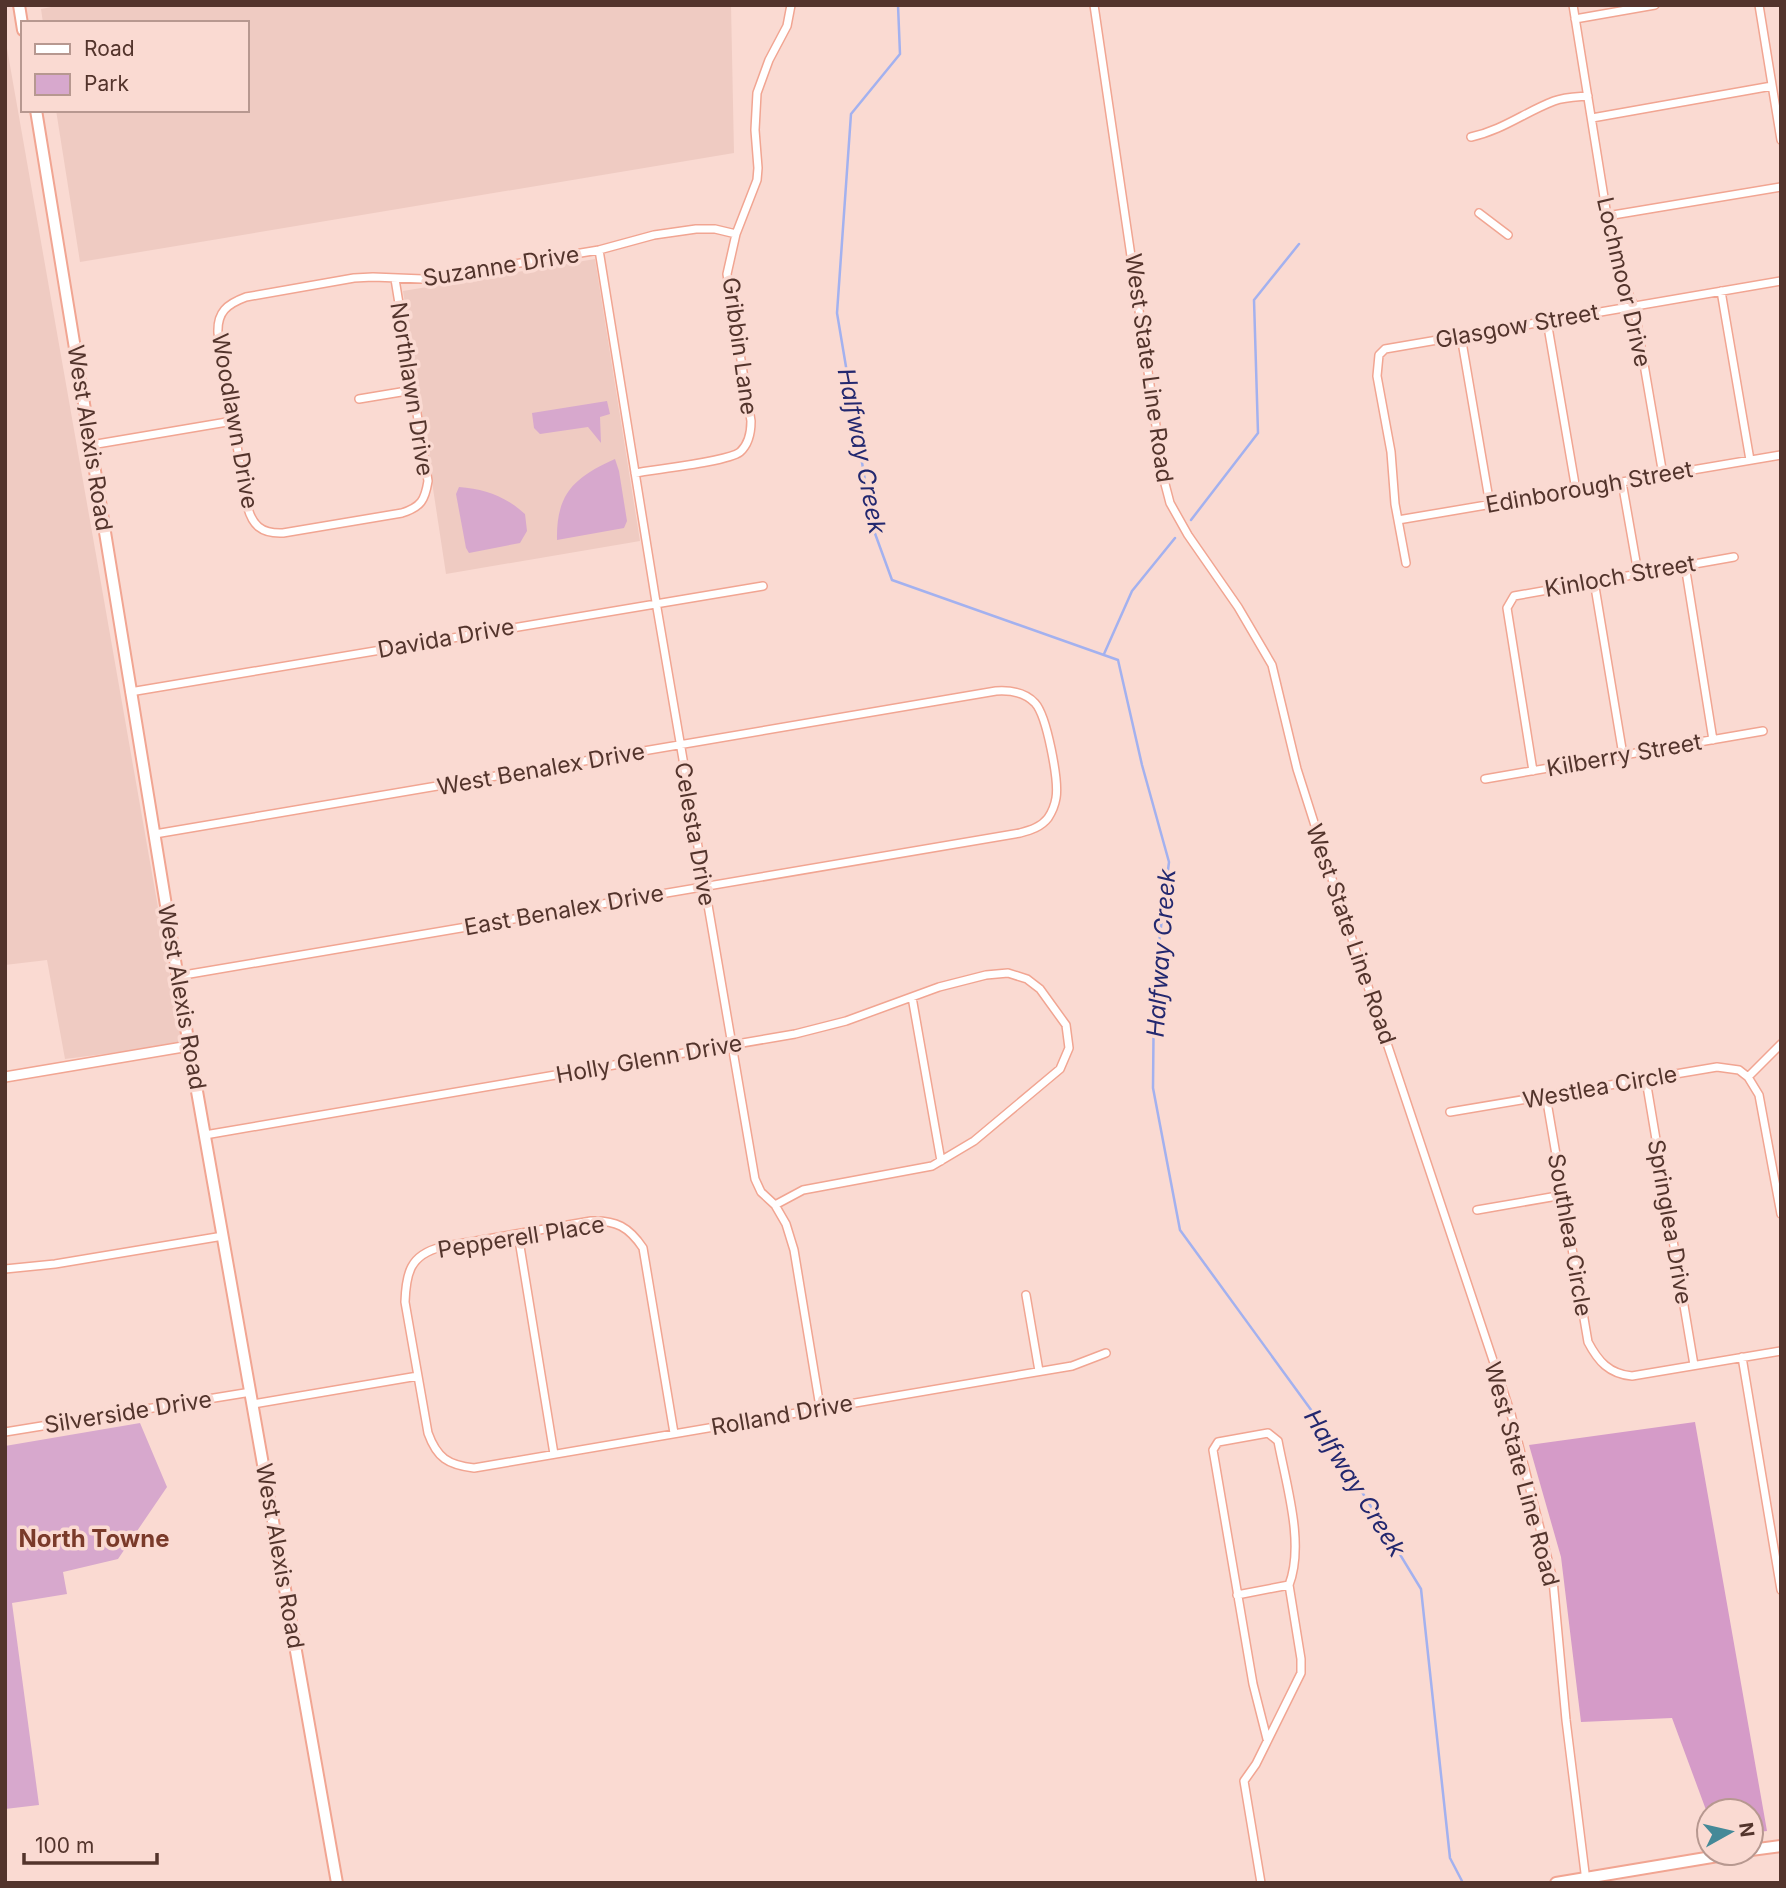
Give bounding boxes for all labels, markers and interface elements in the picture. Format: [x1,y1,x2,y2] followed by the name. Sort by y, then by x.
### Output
[21,21,248,112] legend
[84,36,135,61] text: Road
[84,71,129,96] text: Park
[1591,194,1657,370] street label: Lochmoor Drive
[421,240,581,292] street label: Suzanne Drive
[1119,252,1179,484] street label: West State Line Road
[717,275,763,417] street label: Gribbin Lane
[1433,298,1601,354] street label: Glasgow Street
[384,300,440,478] street label: Northlawn Drive
[206,331,264,511] street label: Woodlawn Drive
[61,343,119,533] street label: West Alexis Road
[832,366,892,537] water label: Halfway Creek
[1483,455,1695,519] street label: Edinborough Street
[1543,549,1698,603] street label: Kinloch Street
[376,612,516,664] street label: Davida Drive
[1544,728,1704,782] street label: Kilberry Street
[435,737,647,801] street label: West Benalex Drive
[669,760,721,908] street label: Celesta Drive
[1300,820,1402,1048] street label: West State Line Road
[1141,867,1181,1038] water label: Halfway Creek
[462,879,666,941] street label: East Benalex Drive
[152,902,212,1092] street label: West Alexis Road
[554,1029,744,1089] street label: Holly Glenn Drive
[1521,1060,1679,1114] street label: Westlea Circle
[1642,1137,1698,1307] street label: Springlea Drive
[1542,1151,1598,1319] street label: Southlea Circle
[436,1210,606,1264] street label: Pepperell Place
[1479,1359,1565,1589] street label: West State Line Road
[42,1385,214,1439] street label: Silverside Drive
[709,1389,855,1441] street label: Rolland Drive
[1298,1404,1412,1563] water label: Halfway Creek
[250,1461,310,1651] street label: West Alexis Road
[19,1524,169,1553] district label: North Towne
[1695,1797,1765,1867] north arrow
[1734,1821,1759,1838] text: N
[24,1822,158,1866] scale bar
[35,1833,94,1858] text: 100 m

